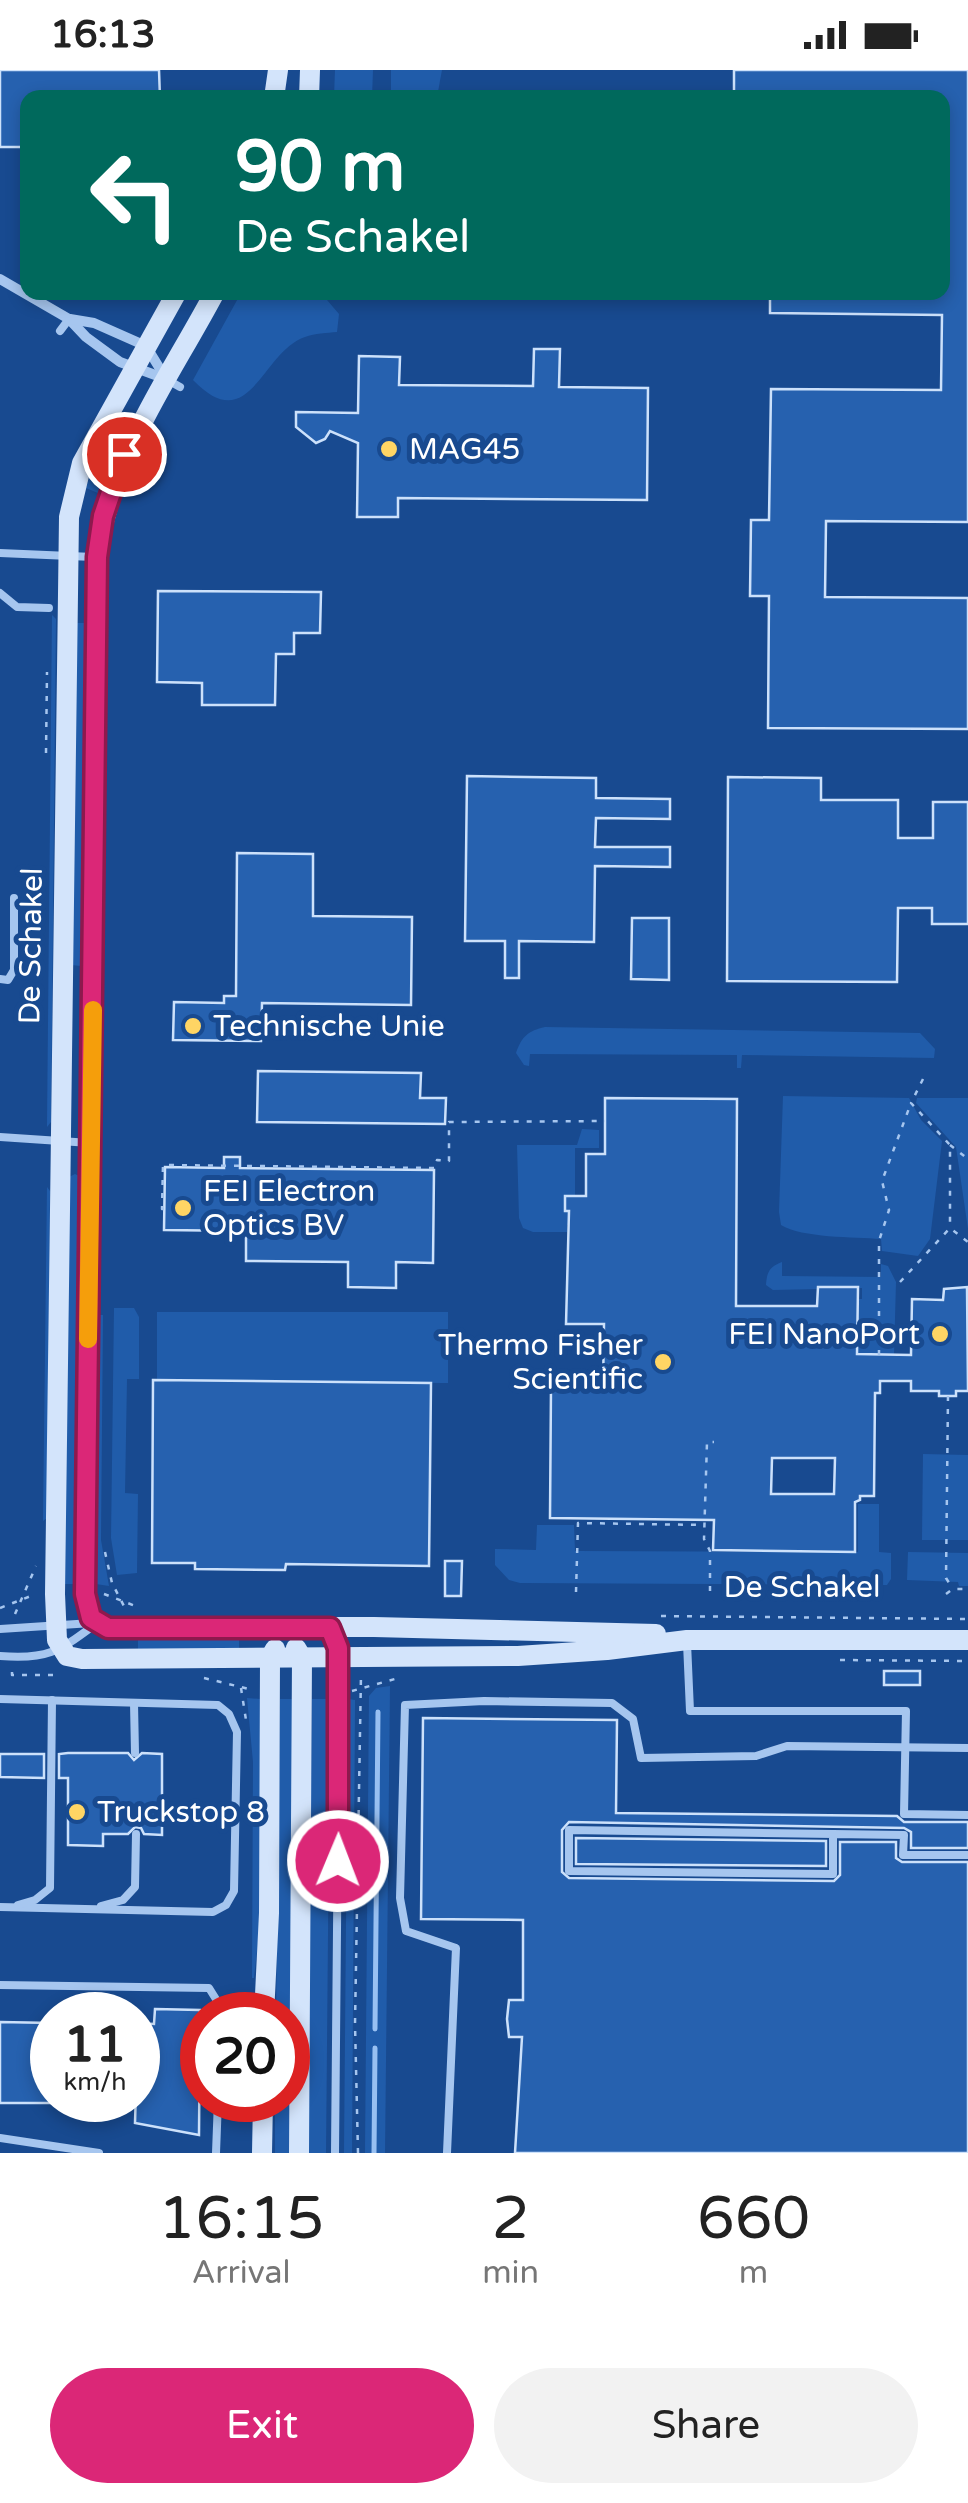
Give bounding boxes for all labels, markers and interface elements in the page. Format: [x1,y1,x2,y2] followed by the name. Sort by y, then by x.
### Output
[50,12,155,58] text: 16:13
[235,126,405,210] text: 90 m
[70,130,200,260] icon: left
[235,211,470,265] text: De Schakel
[82,412,167,497] pin
[97,427,152,482] icon: arrive
[409,431,520,468] place label: MAG45
[378,438,400,460] marker: MAG45
[11,867,51,1025] street label: De Schakel
[213,1008,445,1045] place label: Technische Unie
[182,1015,204,1037] marker: Technische Unie
[203,1173,375,1244] place label: FEI Electron Optics BV
[172,1197,194,1219] marker: FEI Electron Optics BV
[728,1316,920,1353] place label: FEI NanoPort
[929,1323,951,1345] marker: FEI NanoPort
[438,1327,644,1398] place label: Thermo Fisher Scientific
[652,1351,674,1373] marker: Thermo Fisher Scientific
[724,1569,880,1606] street label: De Schakel
[97,1794,265,1831] place label: Truckstop 8
[66,1801,88,1823] marker: Truckstop 8
[286,1809,390,1913] position arrow
[180,1992,310,2122] speed limit sign: 20
[64,2015,126,2075] text: 11
[64,2067,126,2097] text: km/h
[158,2183,324,2255] text: 16:15
[492,2183,529,2255] text: 2
[697,2183,810,2255] text: 660
[192,2254,291,2292] text: Arrival
[482,2254,539,2292] text: min
[739,2254,768,2292] text: m
[50,2368,474,2483] button: Exit
[494,2368,918,2483] button: Share

